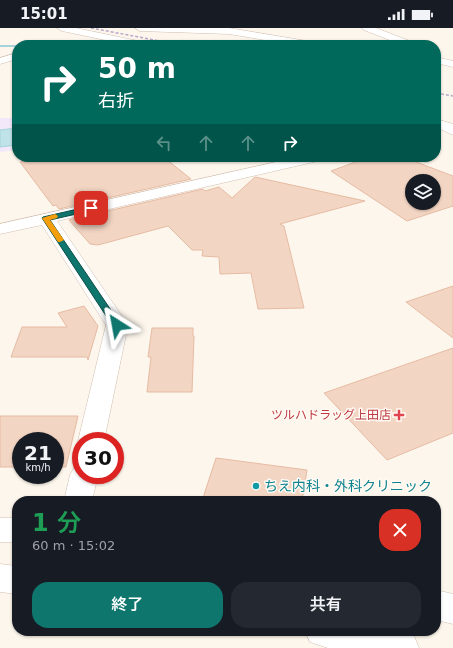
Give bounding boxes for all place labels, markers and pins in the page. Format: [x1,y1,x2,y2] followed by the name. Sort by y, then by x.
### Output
[74,191,108,225] pin
[271,408,391,422] place label: ツルハドラッグ上田店
[394,410,404,420] marker: ツルハドラッグ上田店
[264,478,432,494] place label: ちえ内科・外科クリニック
[251,481,261,491] marker: ちえ内科・外科クリニック

